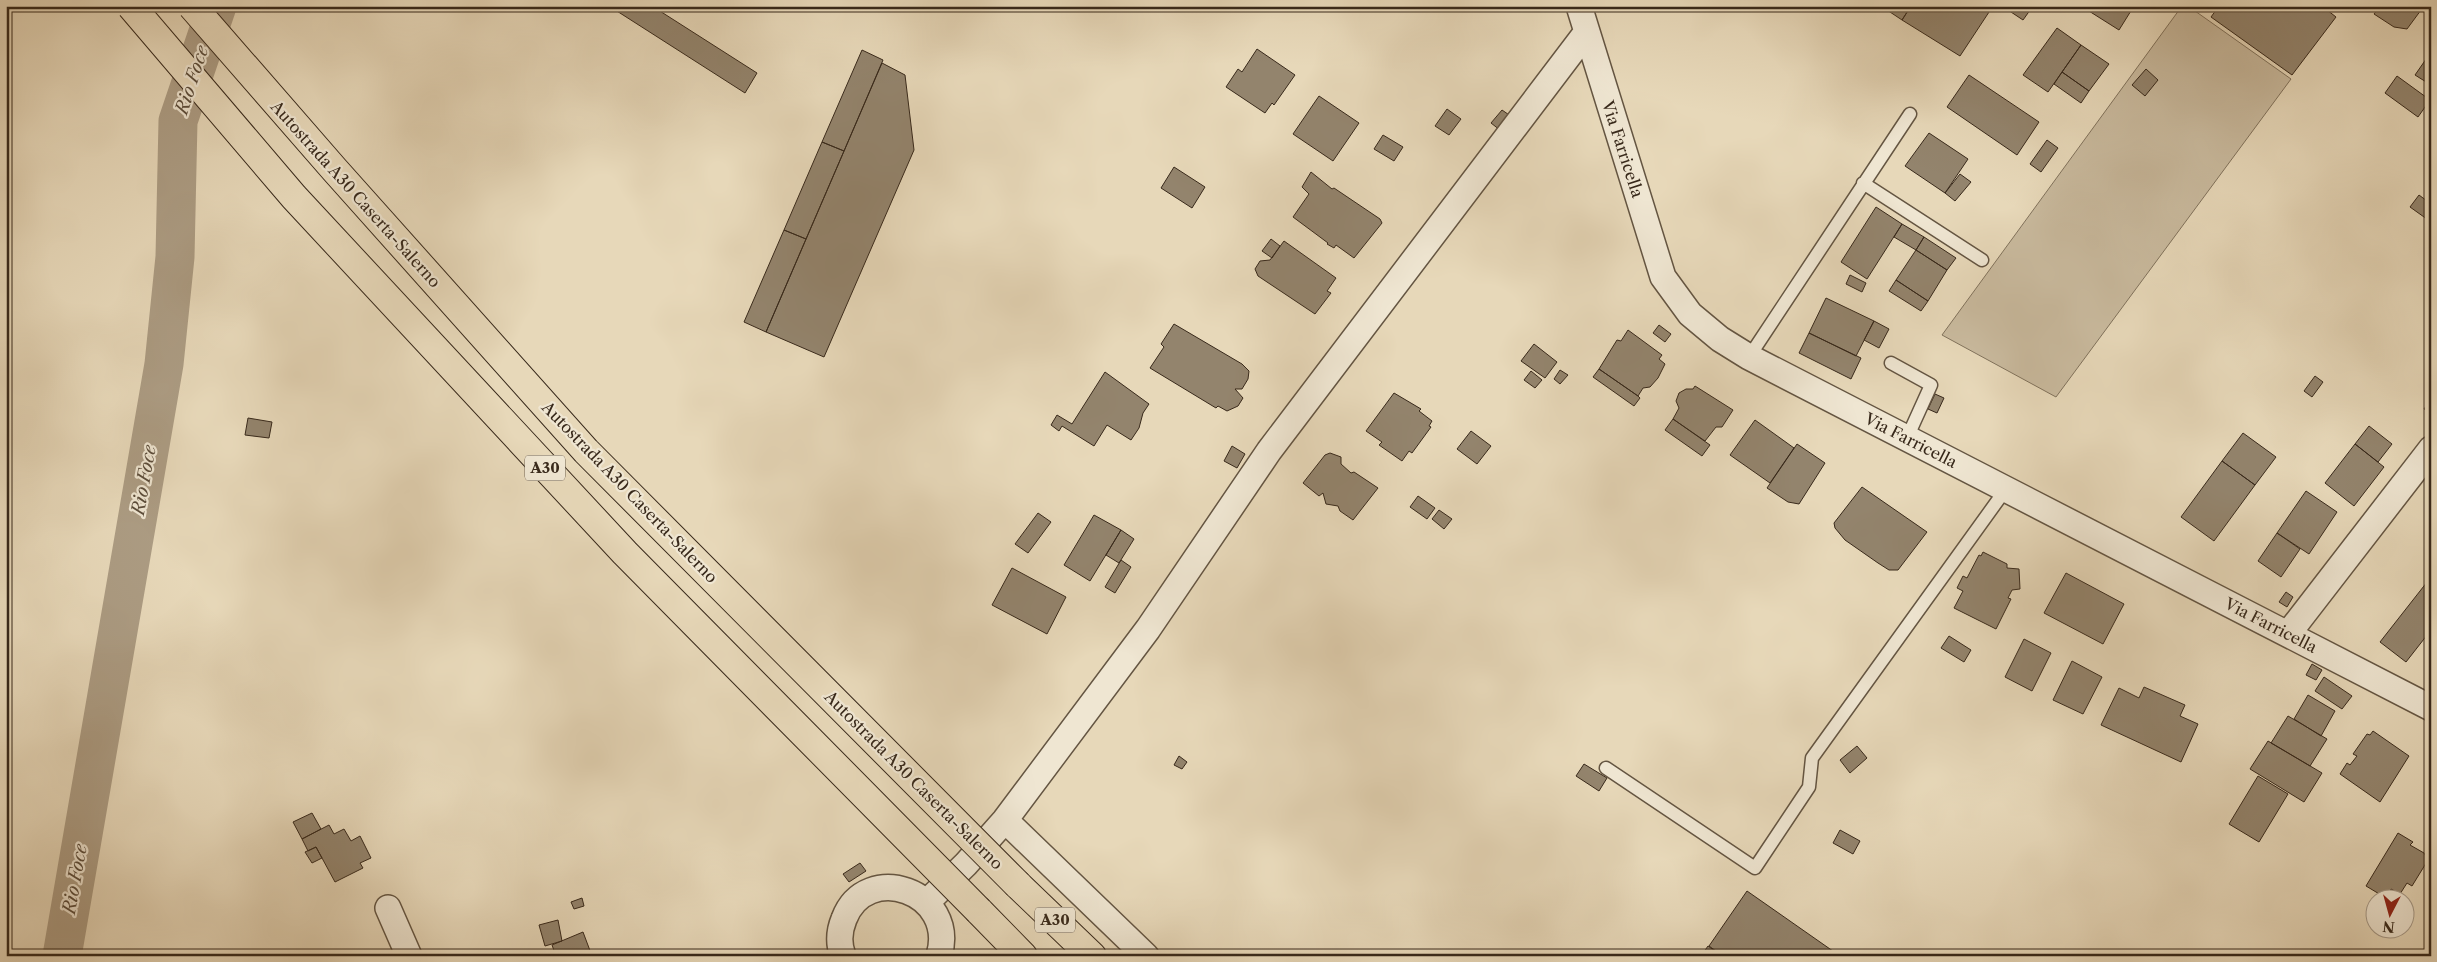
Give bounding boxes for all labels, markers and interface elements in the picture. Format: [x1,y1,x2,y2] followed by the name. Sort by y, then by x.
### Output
[170,42,214,119] water label: Rio Foce
[266,96,445,292] street label: Autostrada A30 Caserta-Salerno
[1598,97,1648,201] street label: Via Farricella
[537,396,722,587] street label: Autostrada A30 Caserta-Salerno
[1861,408,1961,472] street label: Via Farricella
[127,442,161,519] water label: Rio Foce
[525,456,565,480] road number: A30
[2221,593,2321,657] street label: Via Farricella
[820,686,1008,874] street label: Autostrada A30 Caserta-Salerno
[58,841,92,918] water label: Rio Foce
[2364,890,2414,940] north arrow
[1035,908,1075,932] road number: A30
[2382,917,2396,937] text: N

